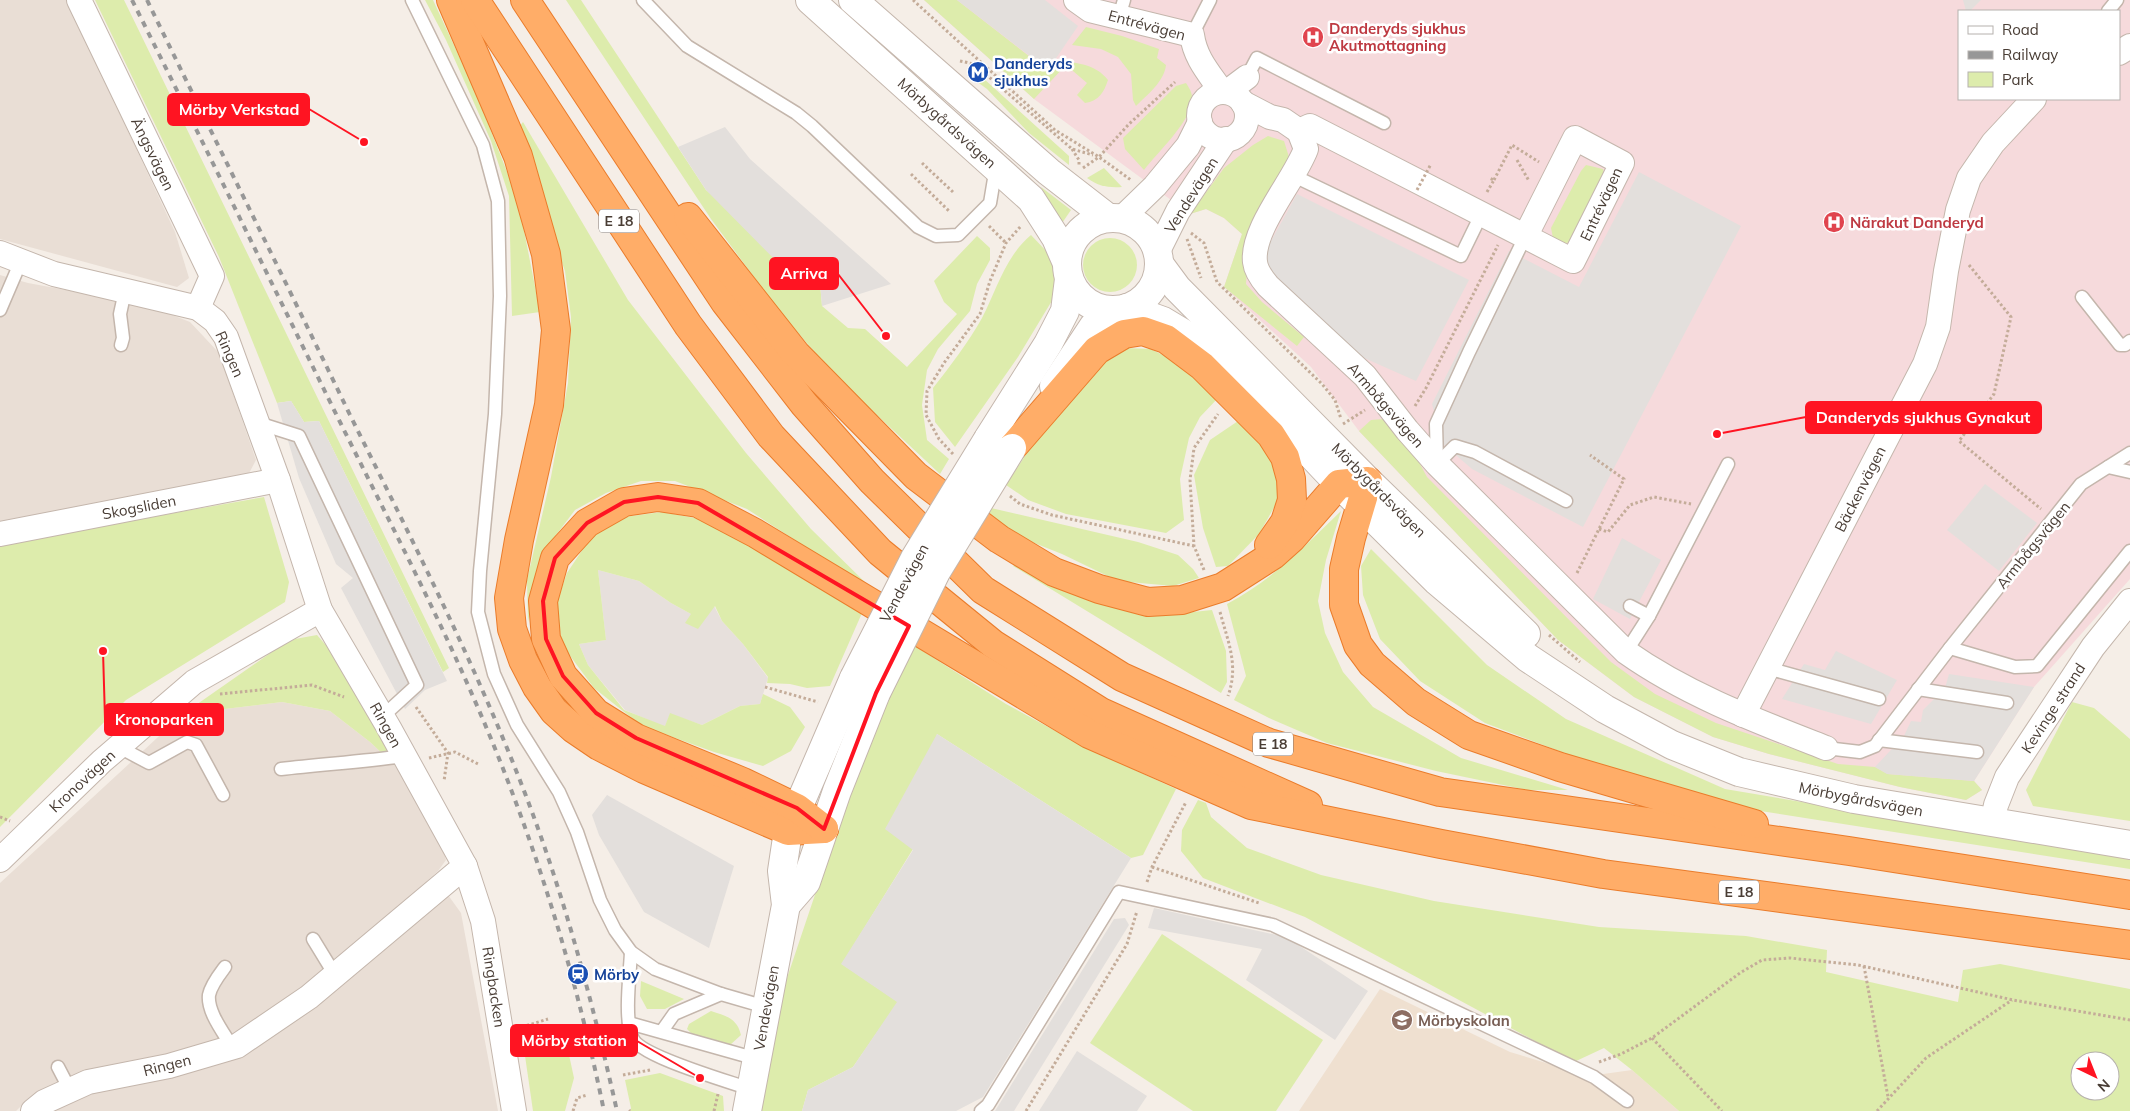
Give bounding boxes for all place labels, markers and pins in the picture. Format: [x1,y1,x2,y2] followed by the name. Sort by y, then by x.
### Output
[1329,19,1466,55] place label: Danderyds sjukhus Akutmottagning
[1301,25,1325,49] hospital icon: Danderyds sjukhus Akutmottagning
[994,54,1072,90] place label: Danderyds sjukhus
[966,60,990,84] metro station icon: Danderyds sjukhus
[168,94,309,125] callout: Mörby Verkstad
[1822,210,1846,234] hospital icon: Närakut Danderyd
[1850,213,1984,232] place label: Närakut Danderyd
[770,258,838,289] callout: Arriva
[1806,402,2041,433] callout: Danderyds sjukhus Gynakut
[105,704,223,735] callout: Kronoparken
[566,962,590,986] station icon: Mörby
[594,965,640,984] place label: Mörby
[1390,1008,1414,1032] school or university icon: Mörbyskolan
[1418,1011,1510,1030] place label: Mörbyskolan
[511,1025,637,1056] callout: Mörby station

